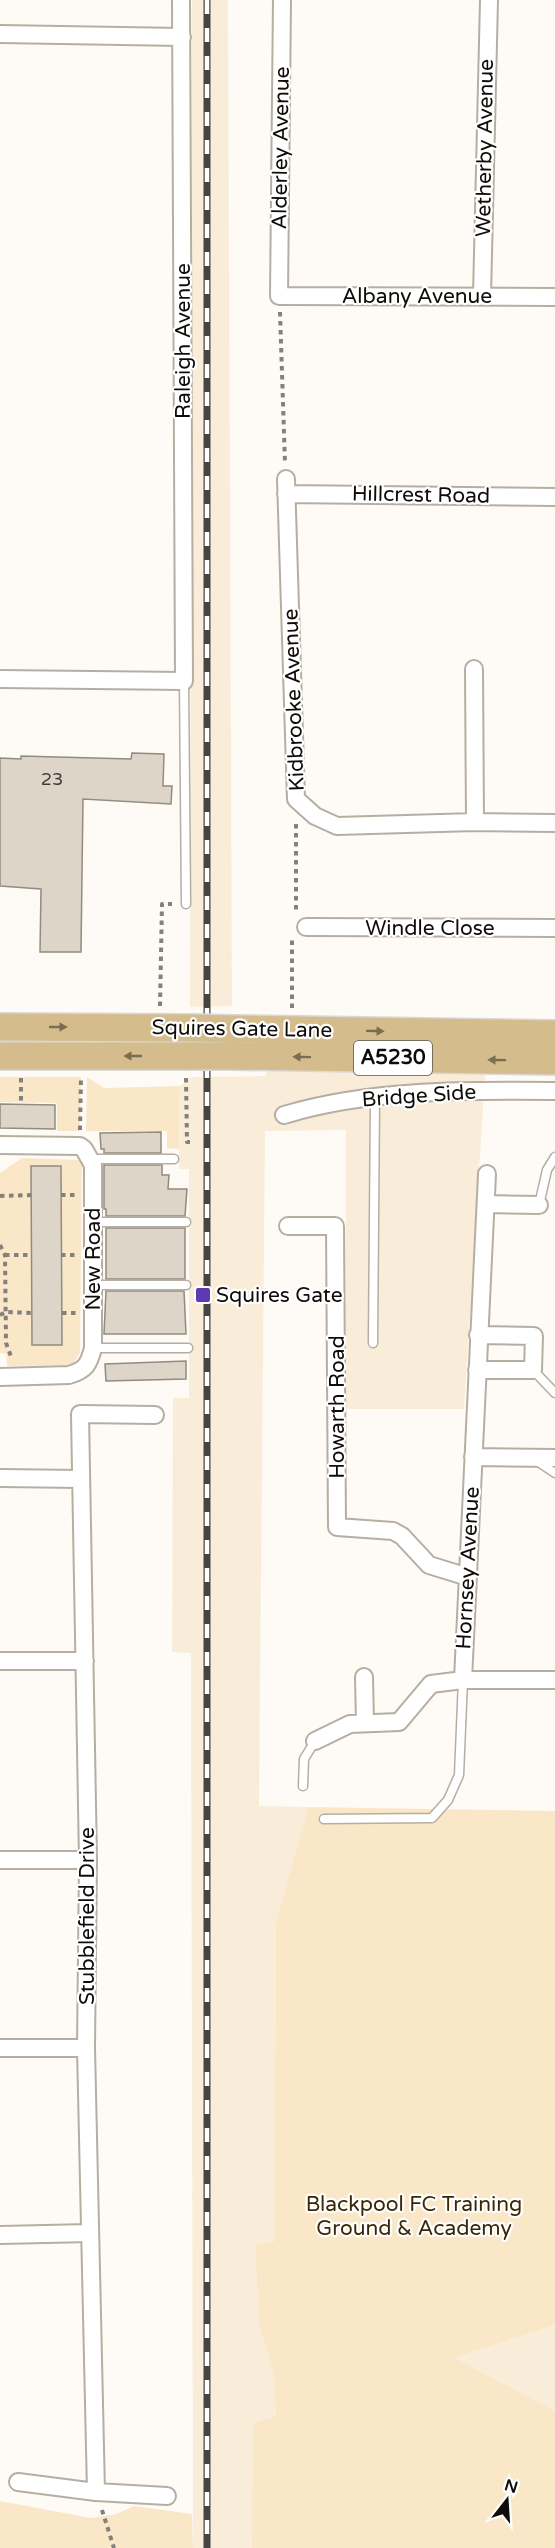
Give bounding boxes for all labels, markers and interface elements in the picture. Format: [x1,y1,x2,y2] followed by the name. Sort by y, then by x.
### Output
[471,59,499,237] street label: Wetherby Avenue
[267,66,295,230] street label: Alderley Avenue
[171,263,196,419] street label: Raleigh Avenue
[342,284,492,309] street label: Albany Avenue
[352,481,490,509] street label: Hillcrest Road
[278,608,310,792] street label: Kidbrooke Avenue
[41,768,63,790] house number: 23
[365,916,495,941] street label: Windle Close
[151,1015,333,1043] street label: Squires Gate Lane
[49,1022,68,1032] one-way arrow
[366,1026,385,1036] one-way arrow
[354,1041,432,1075] road number: A5230
[123,1051,142,1061] one-way arrow
[292,1052,311,1062] one-way arrow
[487,1055,506,1065] one-way arrow
[361,1080,477,1112] street label: Bridge Side
[81,1207,106,1311] street label: New Road
[216,1283,343,1308] place label: Squires Gate
[194,1286,212,1304] marker: Squires Gate
[325,1335,350,1479] street label: Howarth Road
[451,1486,485,1650] street label: Hornsey Avenue
[75,1827,100,2005] street label: Stubblefield Drive
[306,2192,522,2241] park label: Blackpool FC Training Ground & Academy
[477,2470,537,2530] north arrow
[502,2475,520,2498] text: N

